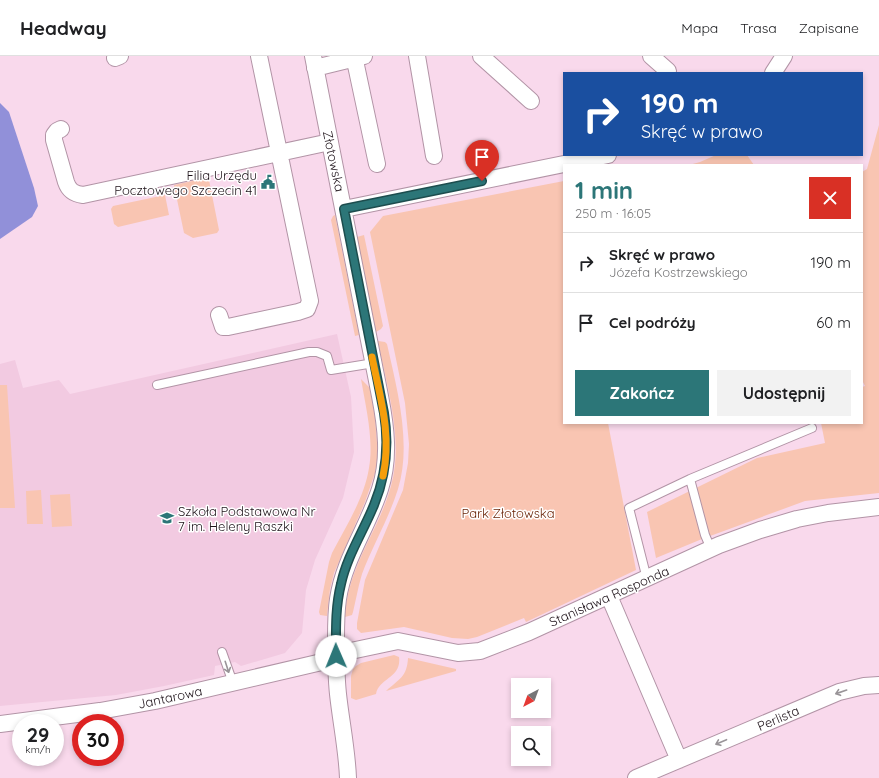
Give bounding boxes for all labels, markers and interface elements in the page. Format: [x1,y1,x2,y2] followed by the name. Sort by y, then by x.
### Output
[20,16,107,40] text: Headway
[681,19,718,37] text: Mapa
[740,19,777,37] text: Trasa
[799,19,859,37] text: Zapisane
[641,85,719,120] text: 190 m
[575,88,627,140] icon: right
[641,120,763,143] text: Skręć w prawo
[320,129,348,193] street label: Złotowska
[465,140,499,181] pin
[471,146,493,168] icon: arrive
[114,167,257,198] place label: Filia Urzędu Pocztowego Szczecin 41
[260,174,276,190] public building icon: Filia Urzędu Pocztowego Szczecin 41
[575,175,633,205] text: 1 min
[809,177,851,219] button: close
[575,205,651,221] text: 250 m · 16:05
[609,245,715,264] text: Skręć w prawo
[575,252,597,274] icon: right
[810,253,851,272] text: 190 m
[609,264,748,280] text: Józefa Kostrzewskiego
[575,312,597,334] icon: arrive
[609,313,696,332] text: Cel podróży
[816,313,851,332] text: 60 m
[575,370,709,416] button: Zakończ
[717,370,851,416] button: Udostępnij
[178,503,316,534] place label: Szkoła Podstawowa Nr 7 im. Heleny Raszki
[461,505,555,521] park label: Park Złotowska
[159,510,175,526] school or university icon: Szkoła Podstawowa Nr 7 im. Heleny Raszki
[547,562,671,630] street label: Stanisława Rosponda
[315,635,357,677] position arrow
[224,661,231,674] one-way arrow
[511,678,551,718] north arrow
[511,678,551,766] map controls
[136,682,204,712] street label: Jantarowa
[834,689,847,696] one-way arrow
[755,702,801,734] street label: Perlista
[72,714,124,766] speed limit sign: 30
[27,722,49,747] text: 29
[511,726,551,766] button: search
[715,739,727,747] one-way arrow
[25,743,51,756] text: km/h

